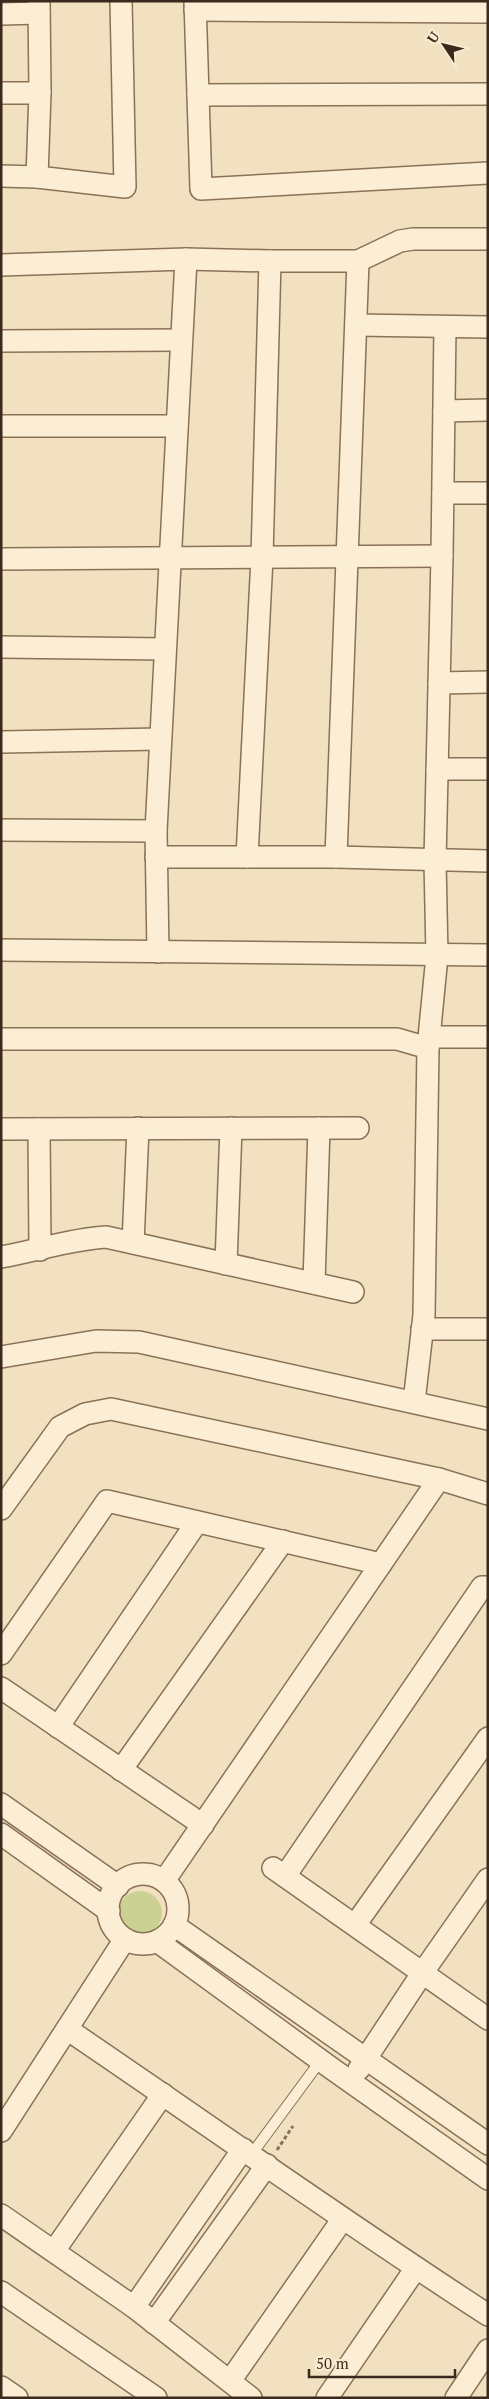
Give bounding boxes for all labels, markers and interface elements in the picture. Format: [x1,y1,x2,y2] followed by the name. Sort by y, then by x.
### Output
[419,20,469,70] north arrow
[422,28,444,47] text: U
[309,2346,455,2378] scale bar
[316,2353,349,2373] text: 50 m

